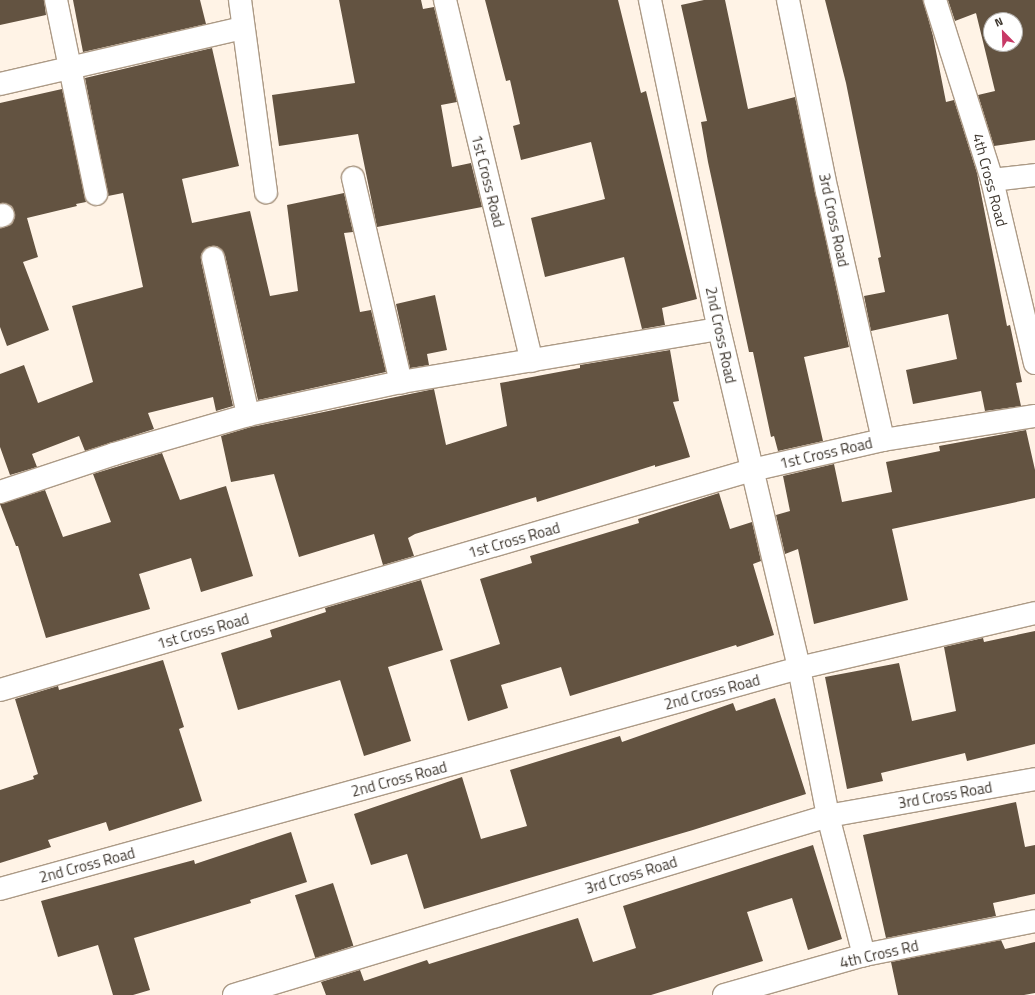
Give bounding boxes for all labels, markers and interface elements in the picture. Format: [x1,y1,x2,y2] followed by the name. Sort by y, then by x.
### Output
[983,12,1023,52] north arrow
[992,13,1005,31] text: N
[969,131,1011,229] street label: 4th Cross Road
[468,133,508,229] street label: 1st Cross Road
[815,171,853,269] street label: 3rd Cross Road
[702,285,740,385] street label: 2nd Cross Road
[778,434,874,472] street label: 1st Cross Road
[466,518,562,562] street label: 1st Cross Road
[155,609,251,653] street label: 1st Cross Road
[662,671,762,713] street label: 2nd Cross Road
[349,758,449,800] street label: 2nd Cross Road
[896,778,994,812] street label: 3rd Cross Road
[37,844,137,886] street label: 2nd Cross Road
[583,852,679,898] street label: 3rd Cross Road
[838,936,920,972] street label: 4th Cross Rd

